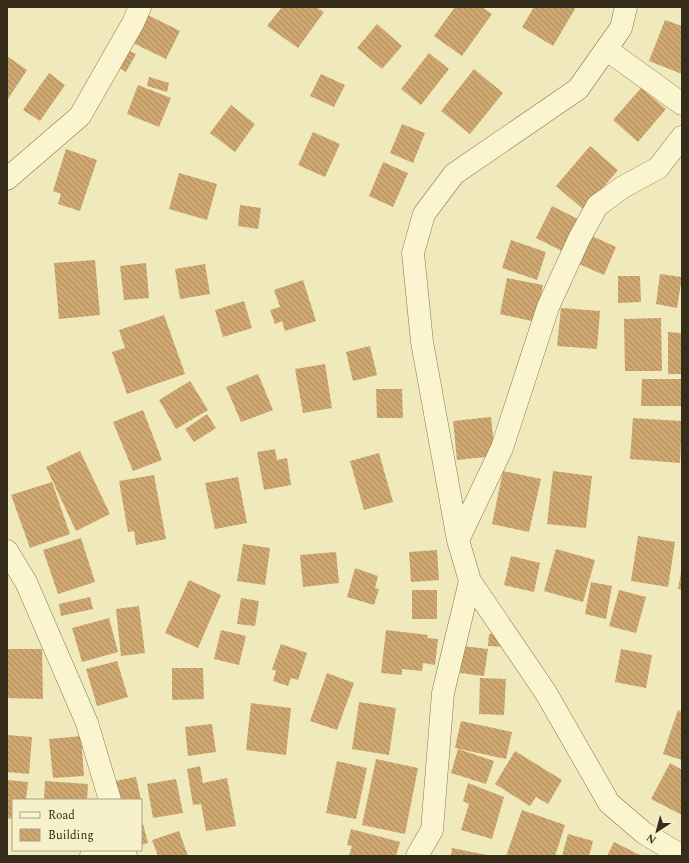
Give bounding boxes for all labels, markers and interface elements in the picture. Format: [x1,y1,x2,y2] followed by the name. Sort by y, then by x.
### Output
[12,799,142,851] legend
[48,806,75,825] text: Road
[637,811,677,851] north arrow
[48,826,94,845] text: Building
[643,829,660,848] text: N

